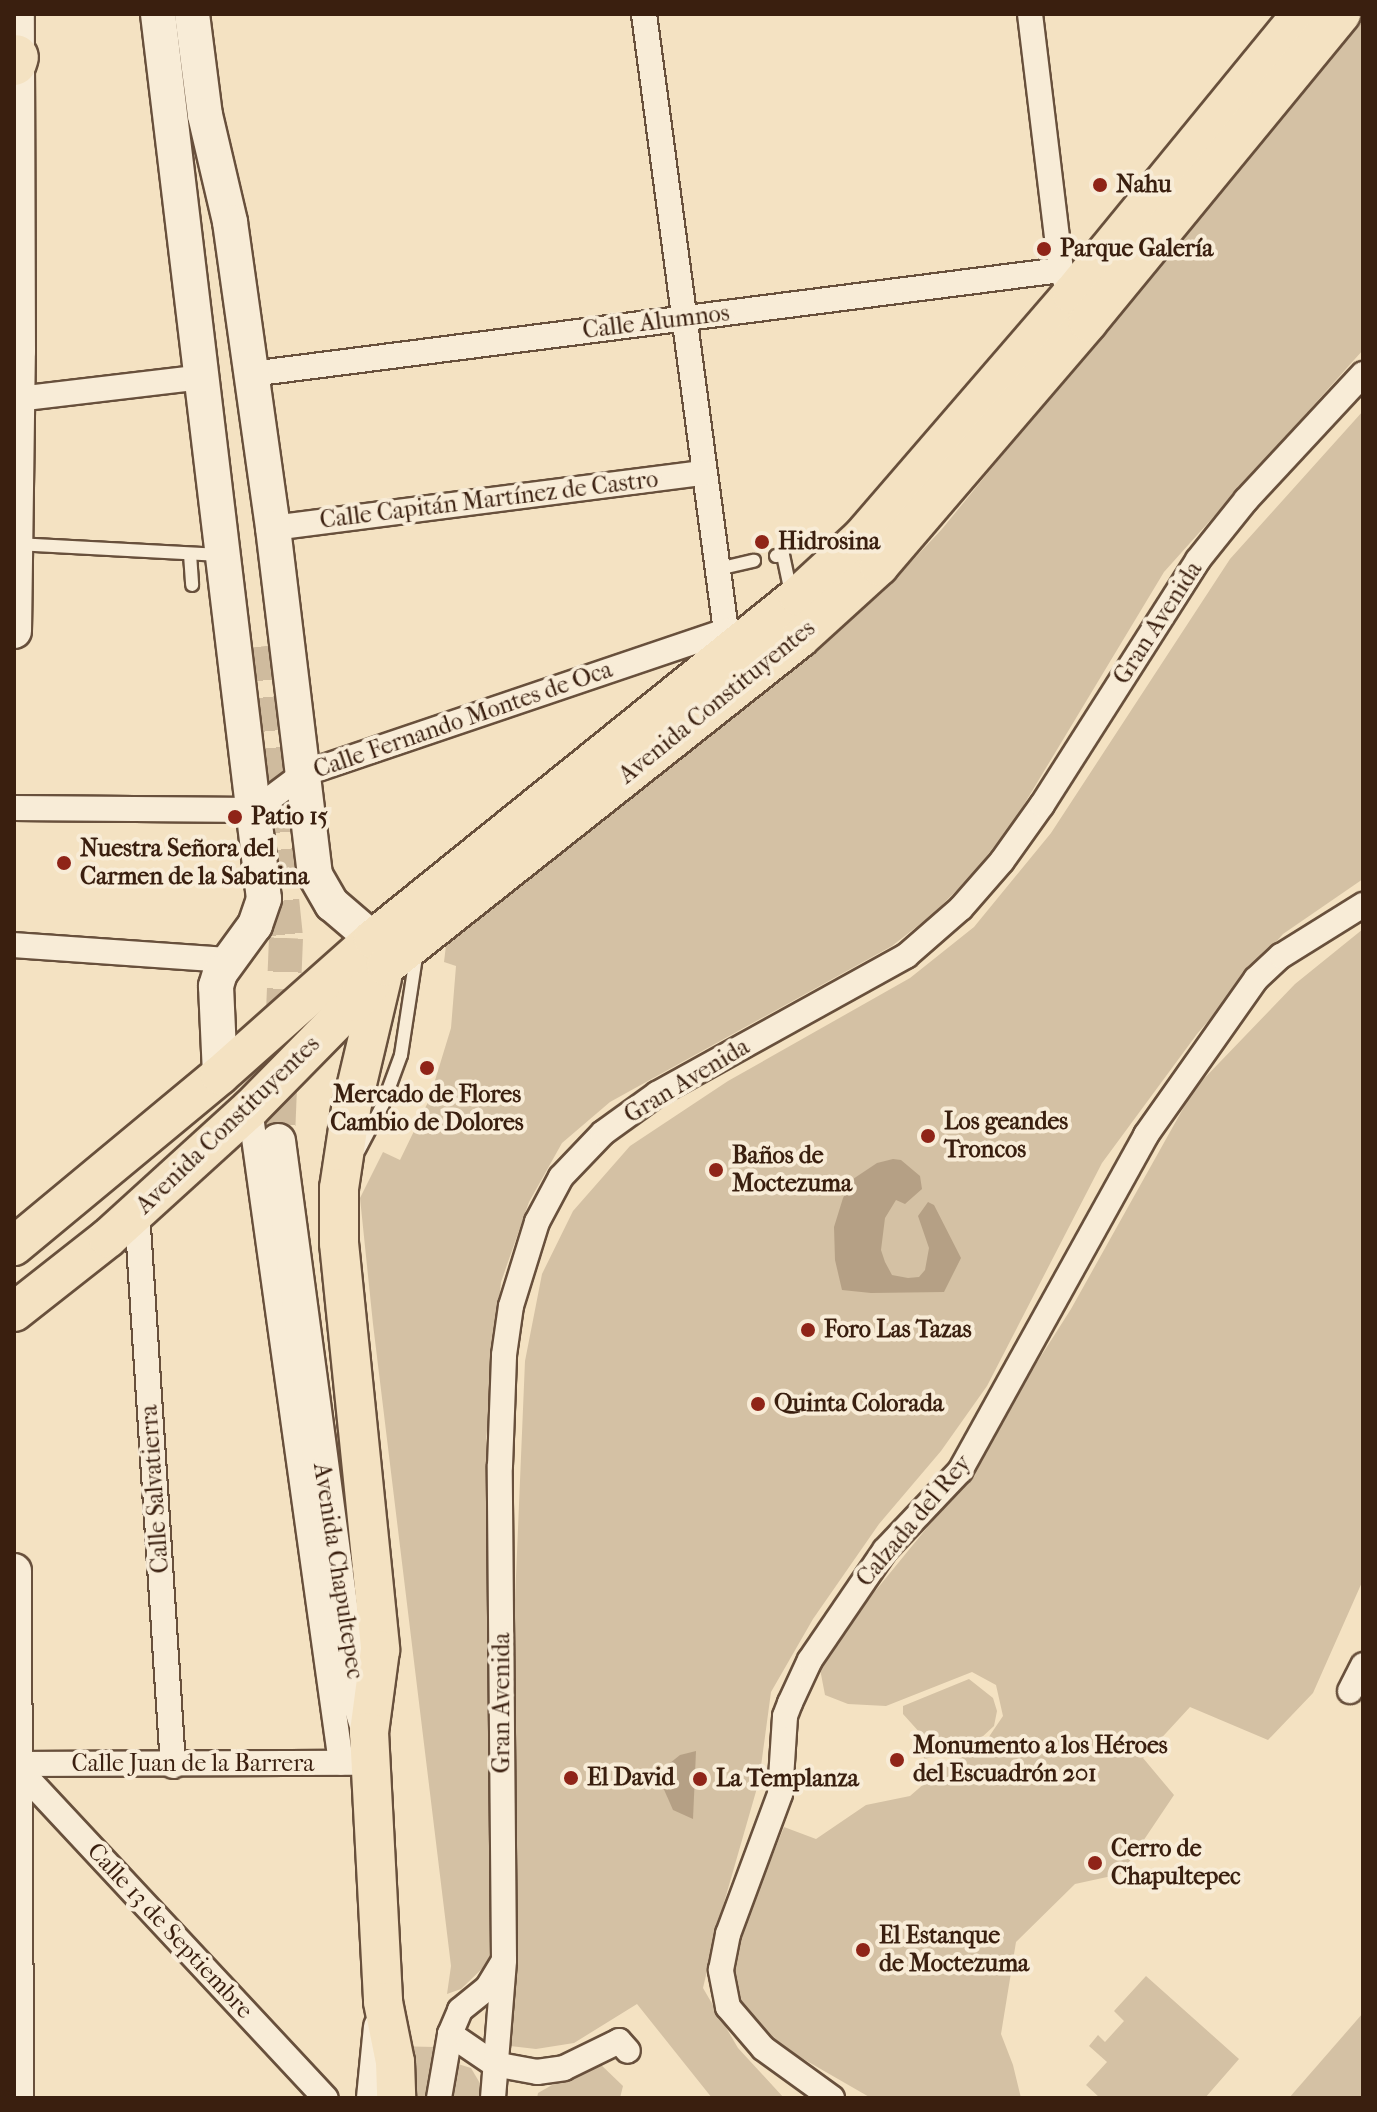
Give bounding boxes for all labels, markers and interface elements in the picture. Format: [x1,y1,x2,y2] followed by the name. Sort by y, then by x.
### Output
[1116,171,1172,199] place label: Nahu
[1091,176,1109,194] marker: Nahu
[1060,235,1213,263] place label: Parque Galería
[1035,240,1053,258] marker: Parque Galería
[581,299,731,345] street label: Calle Alumnos
[318,465,660,535] street label: Calle Capitán Martínez de Castro
[778,528,880,556] place label: Hidrosina
[753,533,771,551] marker: Hidrosina
[1108,556,1208,690] street label: Gran Avenida
[613,614,821,790] street label: Avenida Constituyentes
[310,655,616,785] street label: Calle Fernando Montes de Oca
[251,803,328,831] place label: Patio 15
[226,808,244,826] marker: Patio 15
[80,835,309,891] place label: Nuestra Señora del Carmen de la Sabatina
[55,854,73,872] marker: Nuestra Señora del Carmen de la Sabatina
[130,1030,326,1220] street label: Avenida Constituyentes
[619,1032,755,1130] street label: Gran Avenida
[418,1059,436,1077] marker: Mercado de Flores Cambio de Dolores
[330,1081,524,1137] place label: Mercado de Flores Cambio de Dolores
[944,1108,1068,1164] place label: Los geandes Troncos
[919,1127,937,1145] marker: Los geandes Troncos
[732,1142,852,1198] place label: Baños de Moctezuma
[707,1161,725,1179] marker: Baños de Moctezuma
[824,1316,972,1344] place label: Foro Las Tazas
[799,1321,817,1339] marker: Foro Las Tazas
[774,1390,944,1418] place label: Quinta Colorada
[749,1395,767,1413] marker: Quinta Colorada
[135,1404,175,1574] street label: Calle Salvatierra
[851,1449,977,1593] street label: Calzada del Rey
[307,1461,369,1681] street label: Avenida Chapultepec
[488,1633,516,1773] street label: Gran Avenida
[913,1732,1168,1788] place label: Monumento a los Héroes del Escuadrón 201
[72,1750,314,1778] street label: Calle Juan de la Barrera
[888,1751,906,1769] marker: Monumento a los Héroes del Escuadrón 201
[587,1764,674,1792] place label: El David
[716,1765,859,1793] place label: La Templanza
[562,1769,580,1787] marker: El David
[691,1770,709,1788] marker: La Templanza
[1111,1835,1241,1891] place label: Cerro de Chapultepec
[81,1837,259,2025] street label: Calle 13 de Septiembre
[1086,1854,1104,1872] marker: Cerro de Chapultepec
[879,1922,1029,1978] place label: El Estanque de Moctezuma
[854,1941,872,1959] marker: El Estanque de Moctezuma

